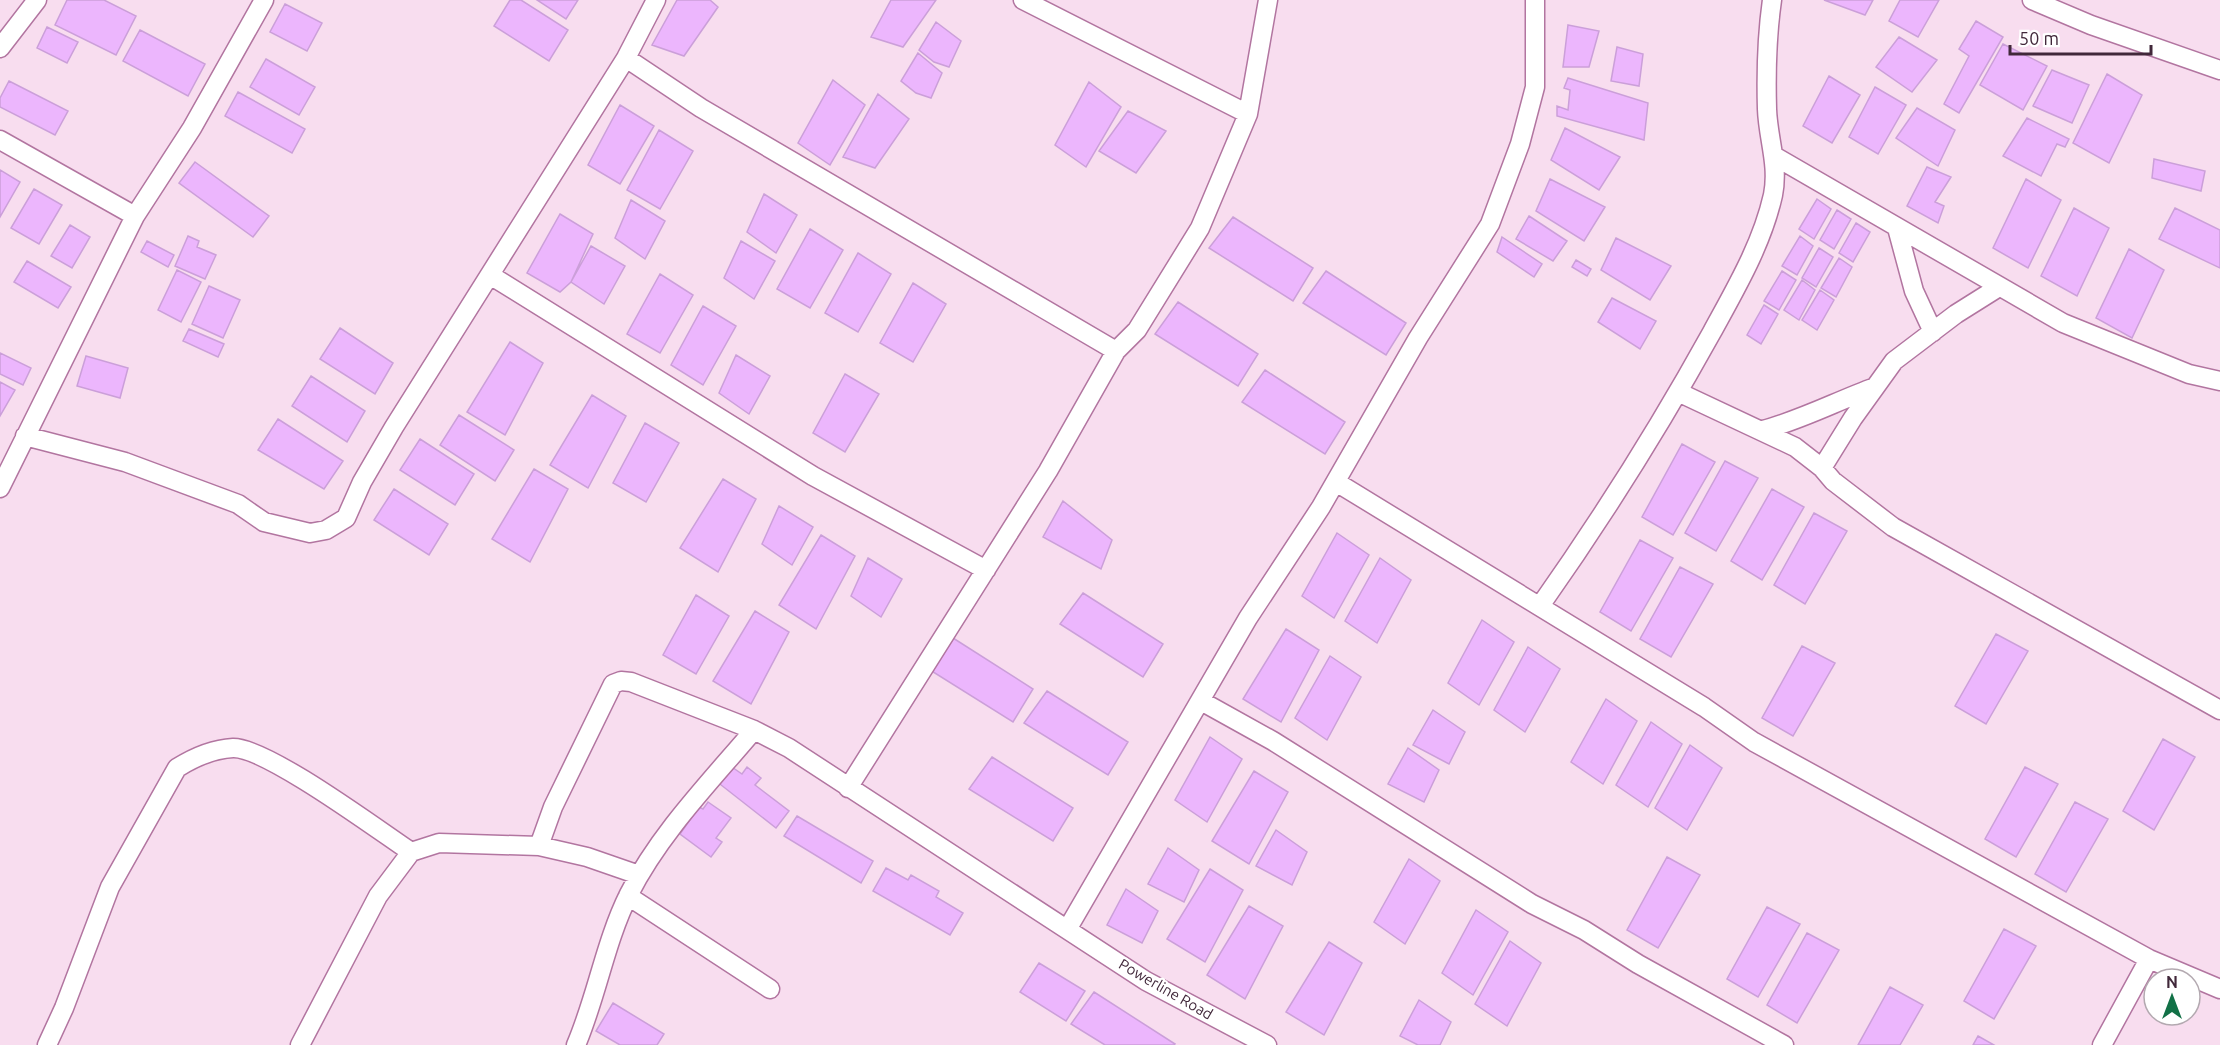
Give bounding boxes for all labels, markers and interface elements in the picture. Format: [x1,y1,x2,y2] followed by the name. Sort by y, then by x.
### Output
[2010,18,2151,56] scale bar
[2019,28,2059,48] text: 50 m
[1116,955,1216,1023] street label: Powerline Road
[2142,967,2202,1027] north arrow
[2166,973,2178,991] text: N

